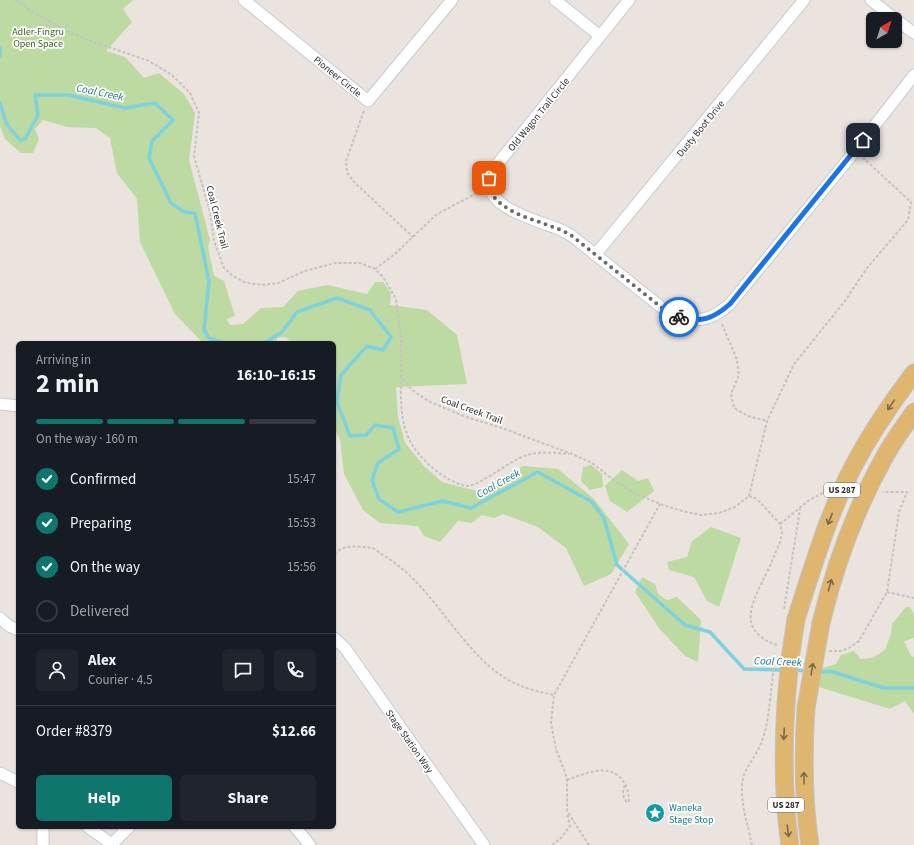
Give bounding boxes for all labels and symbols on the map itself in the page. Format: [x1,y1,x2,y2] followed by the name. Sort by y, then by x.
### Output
[866,12,902,48] north arrow
[12,25,64,51] park label: Adler-Fingru Open Space
[310,53,364,100] street label: Pioneer Circle
[505,75,573,154] street label: Old Wagon Trail Circle
[75,80,126,105] water label: Coal Creek
[674,97,728,160] street label: Dusty Boot Drive
[846,123,880,157] pin
[472,161,506,195] pin
[202,184,232,251] street label: Coal Creek Trail
[659,297,699,337] courier
[439,392,505,428] street label: Coal Creek Trail
[887,399,895,411] one-way arrow
[474,465,524,502] water label: Coal Creek
[824,483,860,497] road number: US 287
[825,512,833,524] one-way arrow
[827,578,834,591] one-way arrow
[754,653,803,670] water label: Coal Creek
[808,663,816,676] one-way arrow
[382,707,436,776] street label: Stage Station Way
[780,727,787,740] one-way arrow
[800,772,808,785] one-way arrow
[768,798,804,812] road number: US 287
[669,801,714,827] place label: Waneka Stage Stop
[644,802,666,824] place icon: Waneka Stage Stop
[784,824,792,837] one-way arrow

